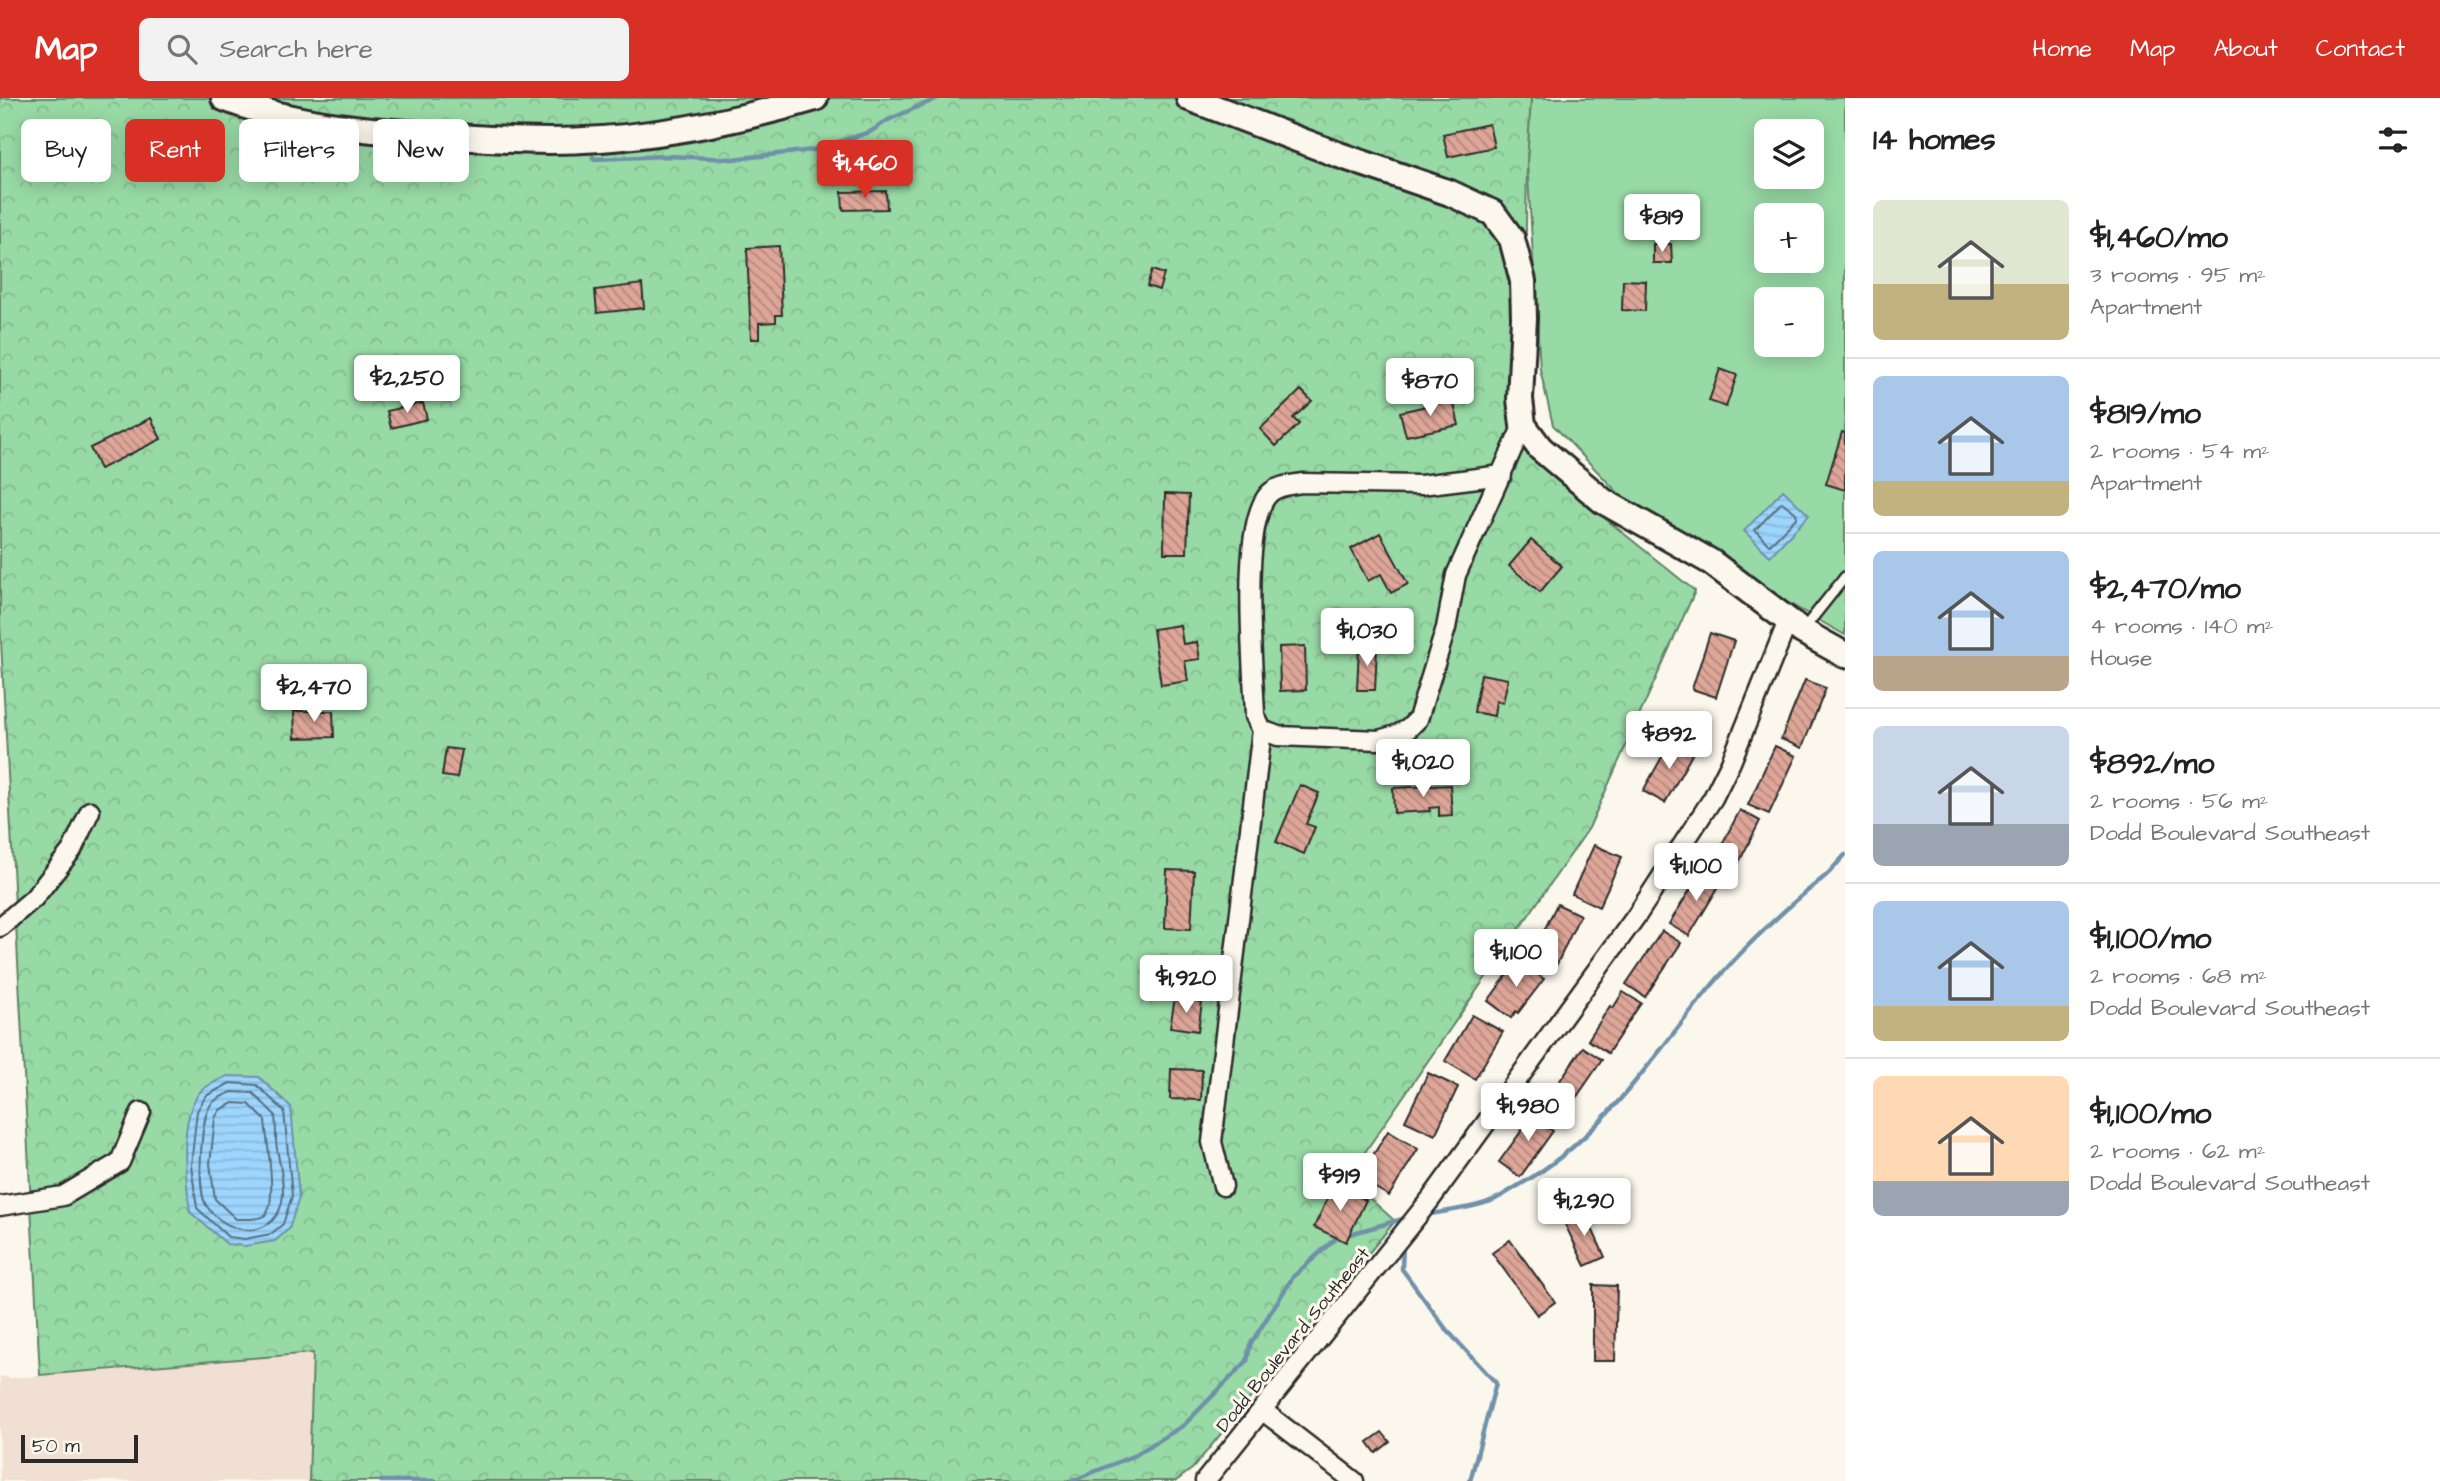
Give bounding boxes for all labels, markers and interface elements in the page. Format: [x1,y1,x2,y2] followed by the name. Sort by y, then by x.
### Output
[139,18,629,81] search box
[35,26,97,72] text: Map
[163,30,201,68] icon: search
[219,31,373,67] text: Search here
[2032,32,2092,66] text: Home
[2130,32,2175,66] text: Map
[2213,32,2278,66] text: About
[2316,32,2405,66] text: Contact
[21,119,111,182] chip: Buy
[125,119,225,182] chip: Rent
[239,119,359,182] chip: Filters
[373,119,469,182] chip: New
[1754,119,1824,357] map controls
[1754,119,1824,189] button: layers
[1873,119,1996,161] text: 14 homes
[2374,121,2412,159] icon: filters
[808,140,922,200] pin: $1,460
[833,147,897,179] text: $1,460
[1621,194,1703,254] pin: $819
[1640,201,1684,233] text: $819
[1754,203,1824,273] button: +
[2090,217,2228,259] text: $1,460/mo
[1929,228,2013,312] icon: home
[2090,259,2266,291] text: 3 rooms · 95 m²
[1754,287,1824,357] button: −
[2090,291,2202,323] text: Apartment
[350,356,464,415] pin: $2,250
[1389,358,1471,418] pin: $870
[370,362,444,394] text: $2,250
[1402,365,1458,397] text: $870
[2090,393,2201,435] text: $819/mo
[1929,404,2013,488] icon: home
[2090,435,2270,467] text: 2 rooms · 54 m²
[2090,467,2202,499] text: Apartment
[2090,568,2241,610] text: $2,470/mo
[1929,579,2013,663] icon: home
[1310,608,1424,668] pin: $1,030
[2090,610,2273,642] text: 4 rooms · 140 m²
[1337,615,1397,647] text: $1,030
[2090,642,2153,674] text: House
[257,664,371,724] pin: $2,470
[277,671,351,703] text: $2,470
[1628,712,1710,771] pin: $892
[1642,718,1696,750] text: $892
[1366,740,1480,799] pin: $1,020
[2090,743,2214,785] text: $892/mo
[1392,746,1454,778] text: $1,020
[1929,754,2013,838] icon: home
[2090,785,2268,817] text: 2 rooms · 56 m²
[2090,817,2370,849] text: Dodd Boulevard Southeast
[1639,844,1753,903] pin: $1,100
[1670,850,1722,882] text: $1,100
[2090,918,2211,960] text: $1,100/mo
[1929,929,2013,1013] icon: home
[1459,930,1573,989] pin: $1,100
[1490,936,1542,968] text: $1,100
[1129,956,1243,1015] pin: $1,920
[2090,960,2267,992] text: 2 rooms · 68 m²
[1156,962,1216,994] text: $1,920
[2090,992,2370,1024] text: Dodd Boulevard Southeast
[1471,1084,1585,1143] pin: $1,980
[1497,1090,1559,1122] text: $1,980
[2090,1093,2211,1135] text: $1,100/mo
[1929,1104,2013,1188] icon: home
[2090,1135,2265,1167] text: 2 rooms · 62 m²
[1299,1154,1381,1213] pin: $919
[1319,1160,1361,1192] text: $919
[2090,1167,2370,1199] text: Dodd Boulevard Southeast
[1527,1178,1641,1238] pin: $1,290
[1554,1185,1614,1217] text: $1,290
[1210,1241,1377,1438] street label: Dodd Boulevard Southeast
[21,1432,138,1464] scale bar
[32,1433,80,1460] text: 50 m

